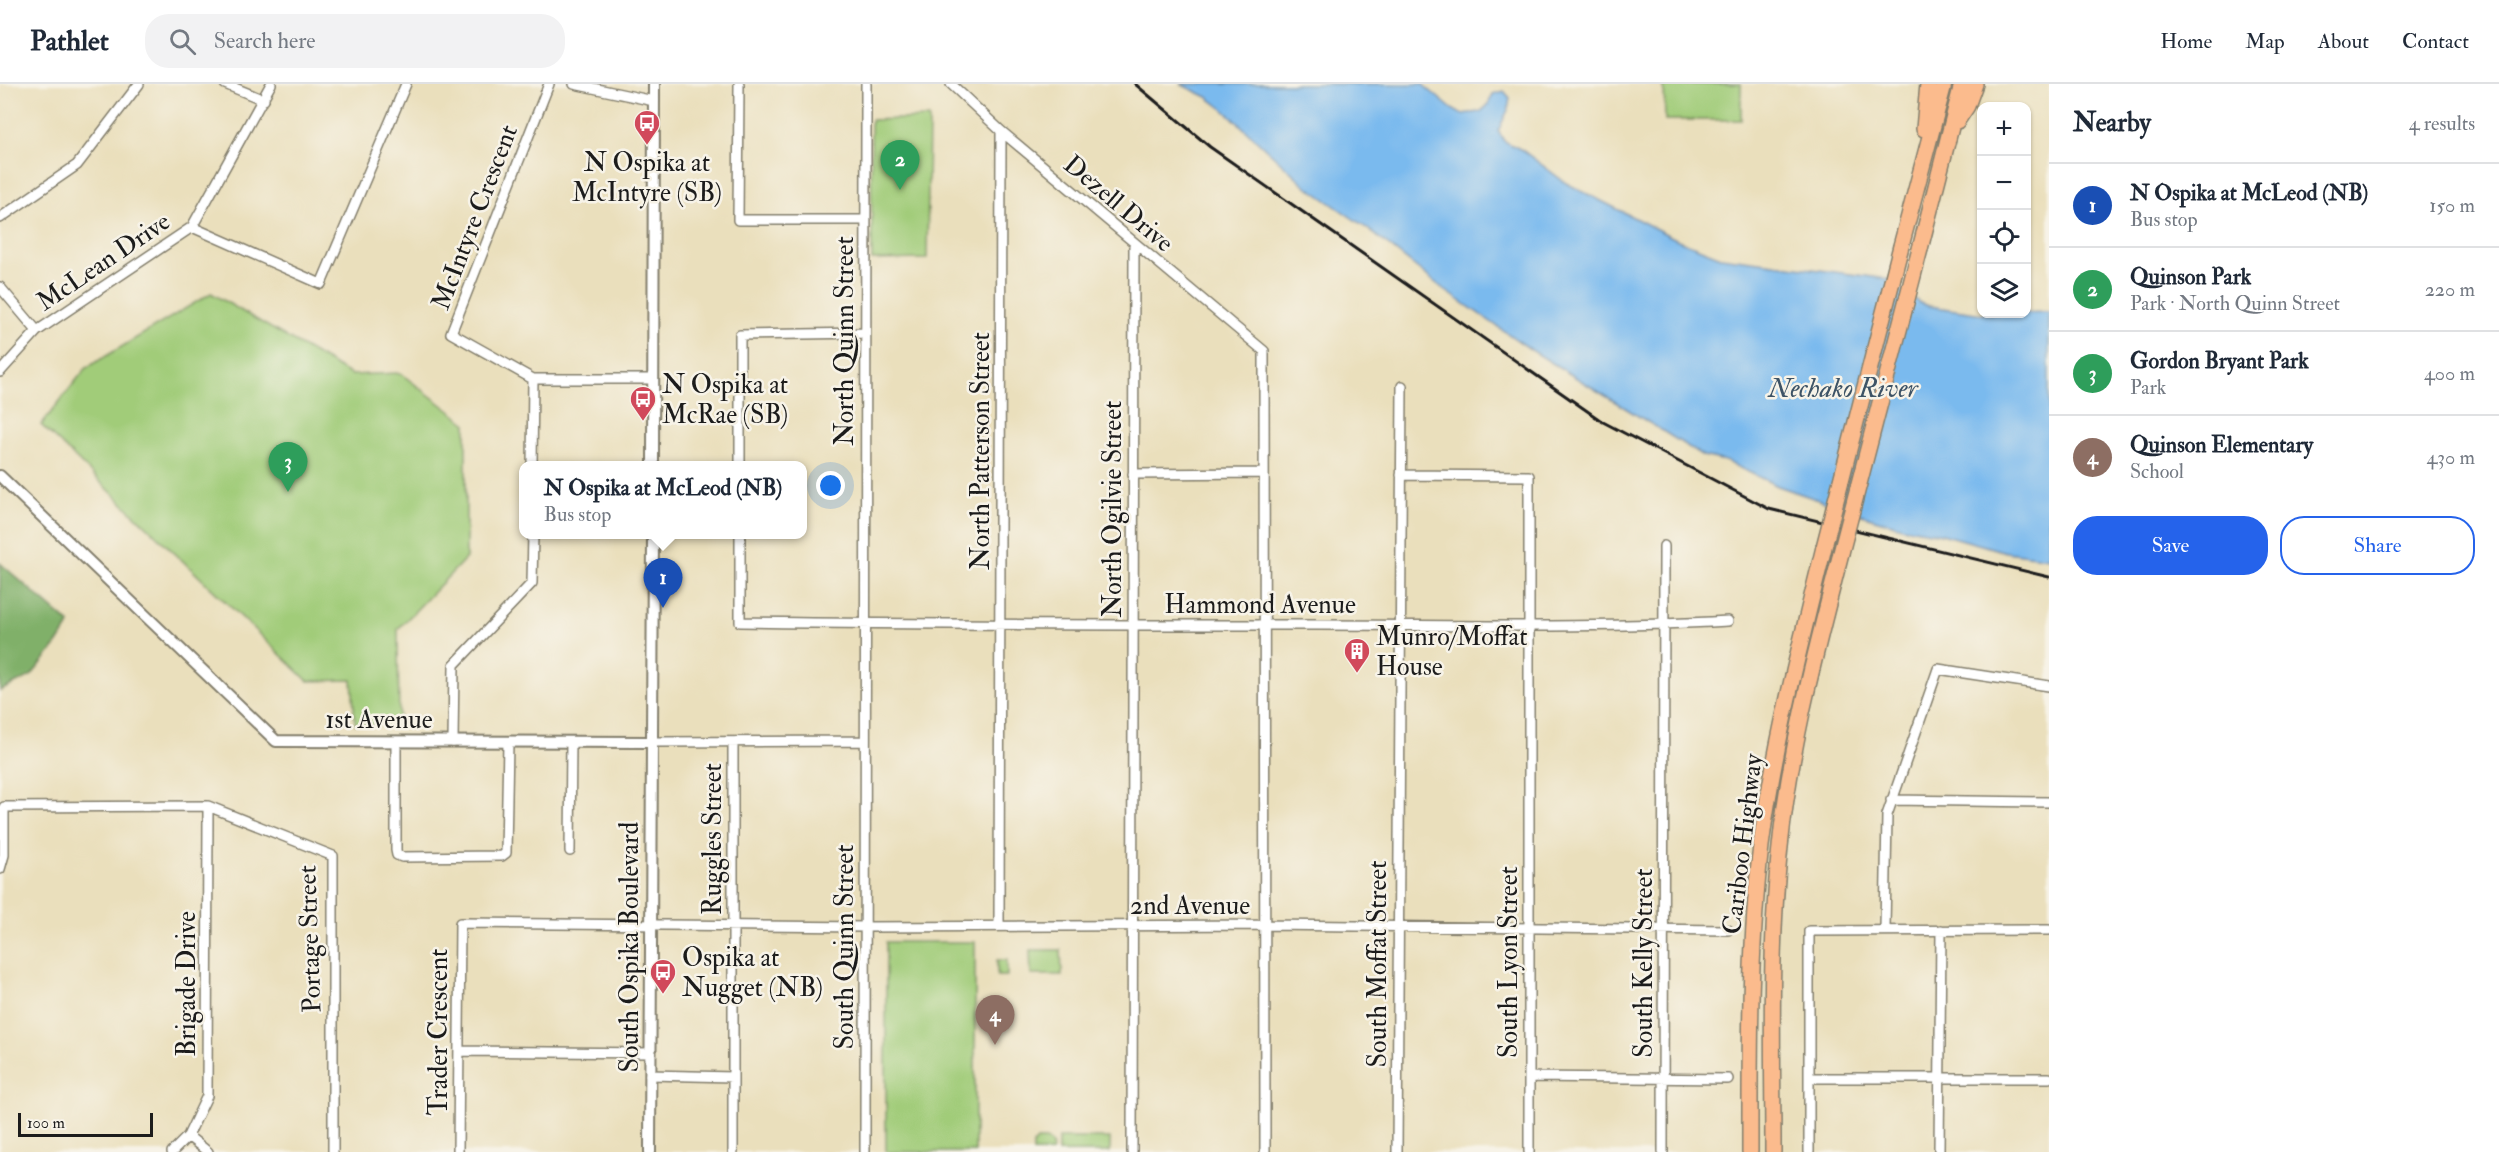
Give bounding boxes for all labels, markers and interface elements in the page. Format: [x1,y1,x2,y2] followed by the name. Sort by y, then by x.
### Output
[145,14,565,68] search box
[30,24,109,59] text: Pathlet
[166,25,199,58] icon: search
[214,27,316,55] text: Search here
[2160,28,2212,55] text: Home
[2245,28,2285,55] text: Map
[2318,28,2369,55] text: About
[2402,28,2469,55] text: Contact
[1977,102,2031,318] map controls
[1977,102,2031,156] button: +
[2073,107,2151,139] text: Nearby
[632,108,662,146] bus stop icon: N Ospika at McIntyre (SB)
[2409,111,2475,136] text: 4 results
[425,120,525,314] street label: McIntyre Crescent
[880,141,920,190] pin: 2
[572,147,722,209] place label: N Ospika at McIntyre (SB)
[1057,148,1180,259] street label: Dezell Drive
[1977,156,2031,210] button: −
[2130,179,2368,207] text: N Ospika at McLeod (NB)
[2089,193,2096,218] text: 1
[2429,193,2475,218] text: 150 m
[31,205,176,318] street label: McLean Drive
[2130,207,2198,232] text: Bus stop
[1977,210,2031,264] button: locate
[829,236,861,446] street label: North Quinn Street
[2130,263,2251,291] text: Quinson Park
[1977,264,2031,318] button: layers
[2087,277,2098,302] text: 2
[2425,277,2475,302] text: 220 m
[2130,291,2340,316] text: Park · North Quinn Street
[965,332,997,570] street label: North Patterson Street
[2130,347,2309,375] text: Gordon Bryant Park
[2089,361,2096,386] text: 3
[2424,361,2475,386] text: 400 m
[662,369,788,431] place label: N Ospika at McRae (SB)
[1767,372,1919,405] water label: Nechako River
[2130,375,2166,400] text: Park
[628,384,658,422] bus stop icon: N Ospika at McRae (SB)
[1097,401,1129,617] street label: North Ogilvie Street
[2130,431,2313,459] text: Quinson Elementary
[268,442,308,492] pin: 3
[2087,445,2098,470] text: 4
[2427,445,2475,470] text: 430 m
[2130,459,2184,484] text: School
[519,461,807,539] popup
[816,471,845,500] your location
[544,474,782,502] text: N Ospika at McLeod (NB)
[544,502,611,527] text: Bus stop
[2073,516,2268,575] button: Save
[2280,516,2475,575] button: Share
[644,558,682,608] pin: 1
[1164,589,1356,621] street label: Hammond Avenue
[1376,621,1528,683] place label: Munro/Moffat House
[1342,636,1372,674] building icon: Munro/Moffat House
[325,704,433,736] street label: 1st Avenue
[1716,752,1770,936] street label: Cariboo Highway
[697,763,729,915] street label: Ruggles Street
[614,821,647,1072] street label: South Ospika Boulevard
[829,844,861,1050] street label: South Quinn Street
[1362,860,1394,1068] street label: South Moffat Street
[291,865,329,1013] street label: Portage Street
[1493,866,1525,1058] street label: South Lyon Street
[1628,868,1660,1058] street label: South Kelly Street
[1130,890,1250,922] street label: 2nd Avenue
[171,911,203,1057] street label: Brigade Drive
[682,942,823,1004] place label: Ospika at Nugget (NB)
[423,949,455,1115] street label: Trader Crescent
[648,957,678,995] bus stop icon: Ospika at Nugget (NB)
[976,996,1014,1045] pin: 4
[18,1110,153,1138] scale bar
[27,1113,65,1133] text: 100 m

